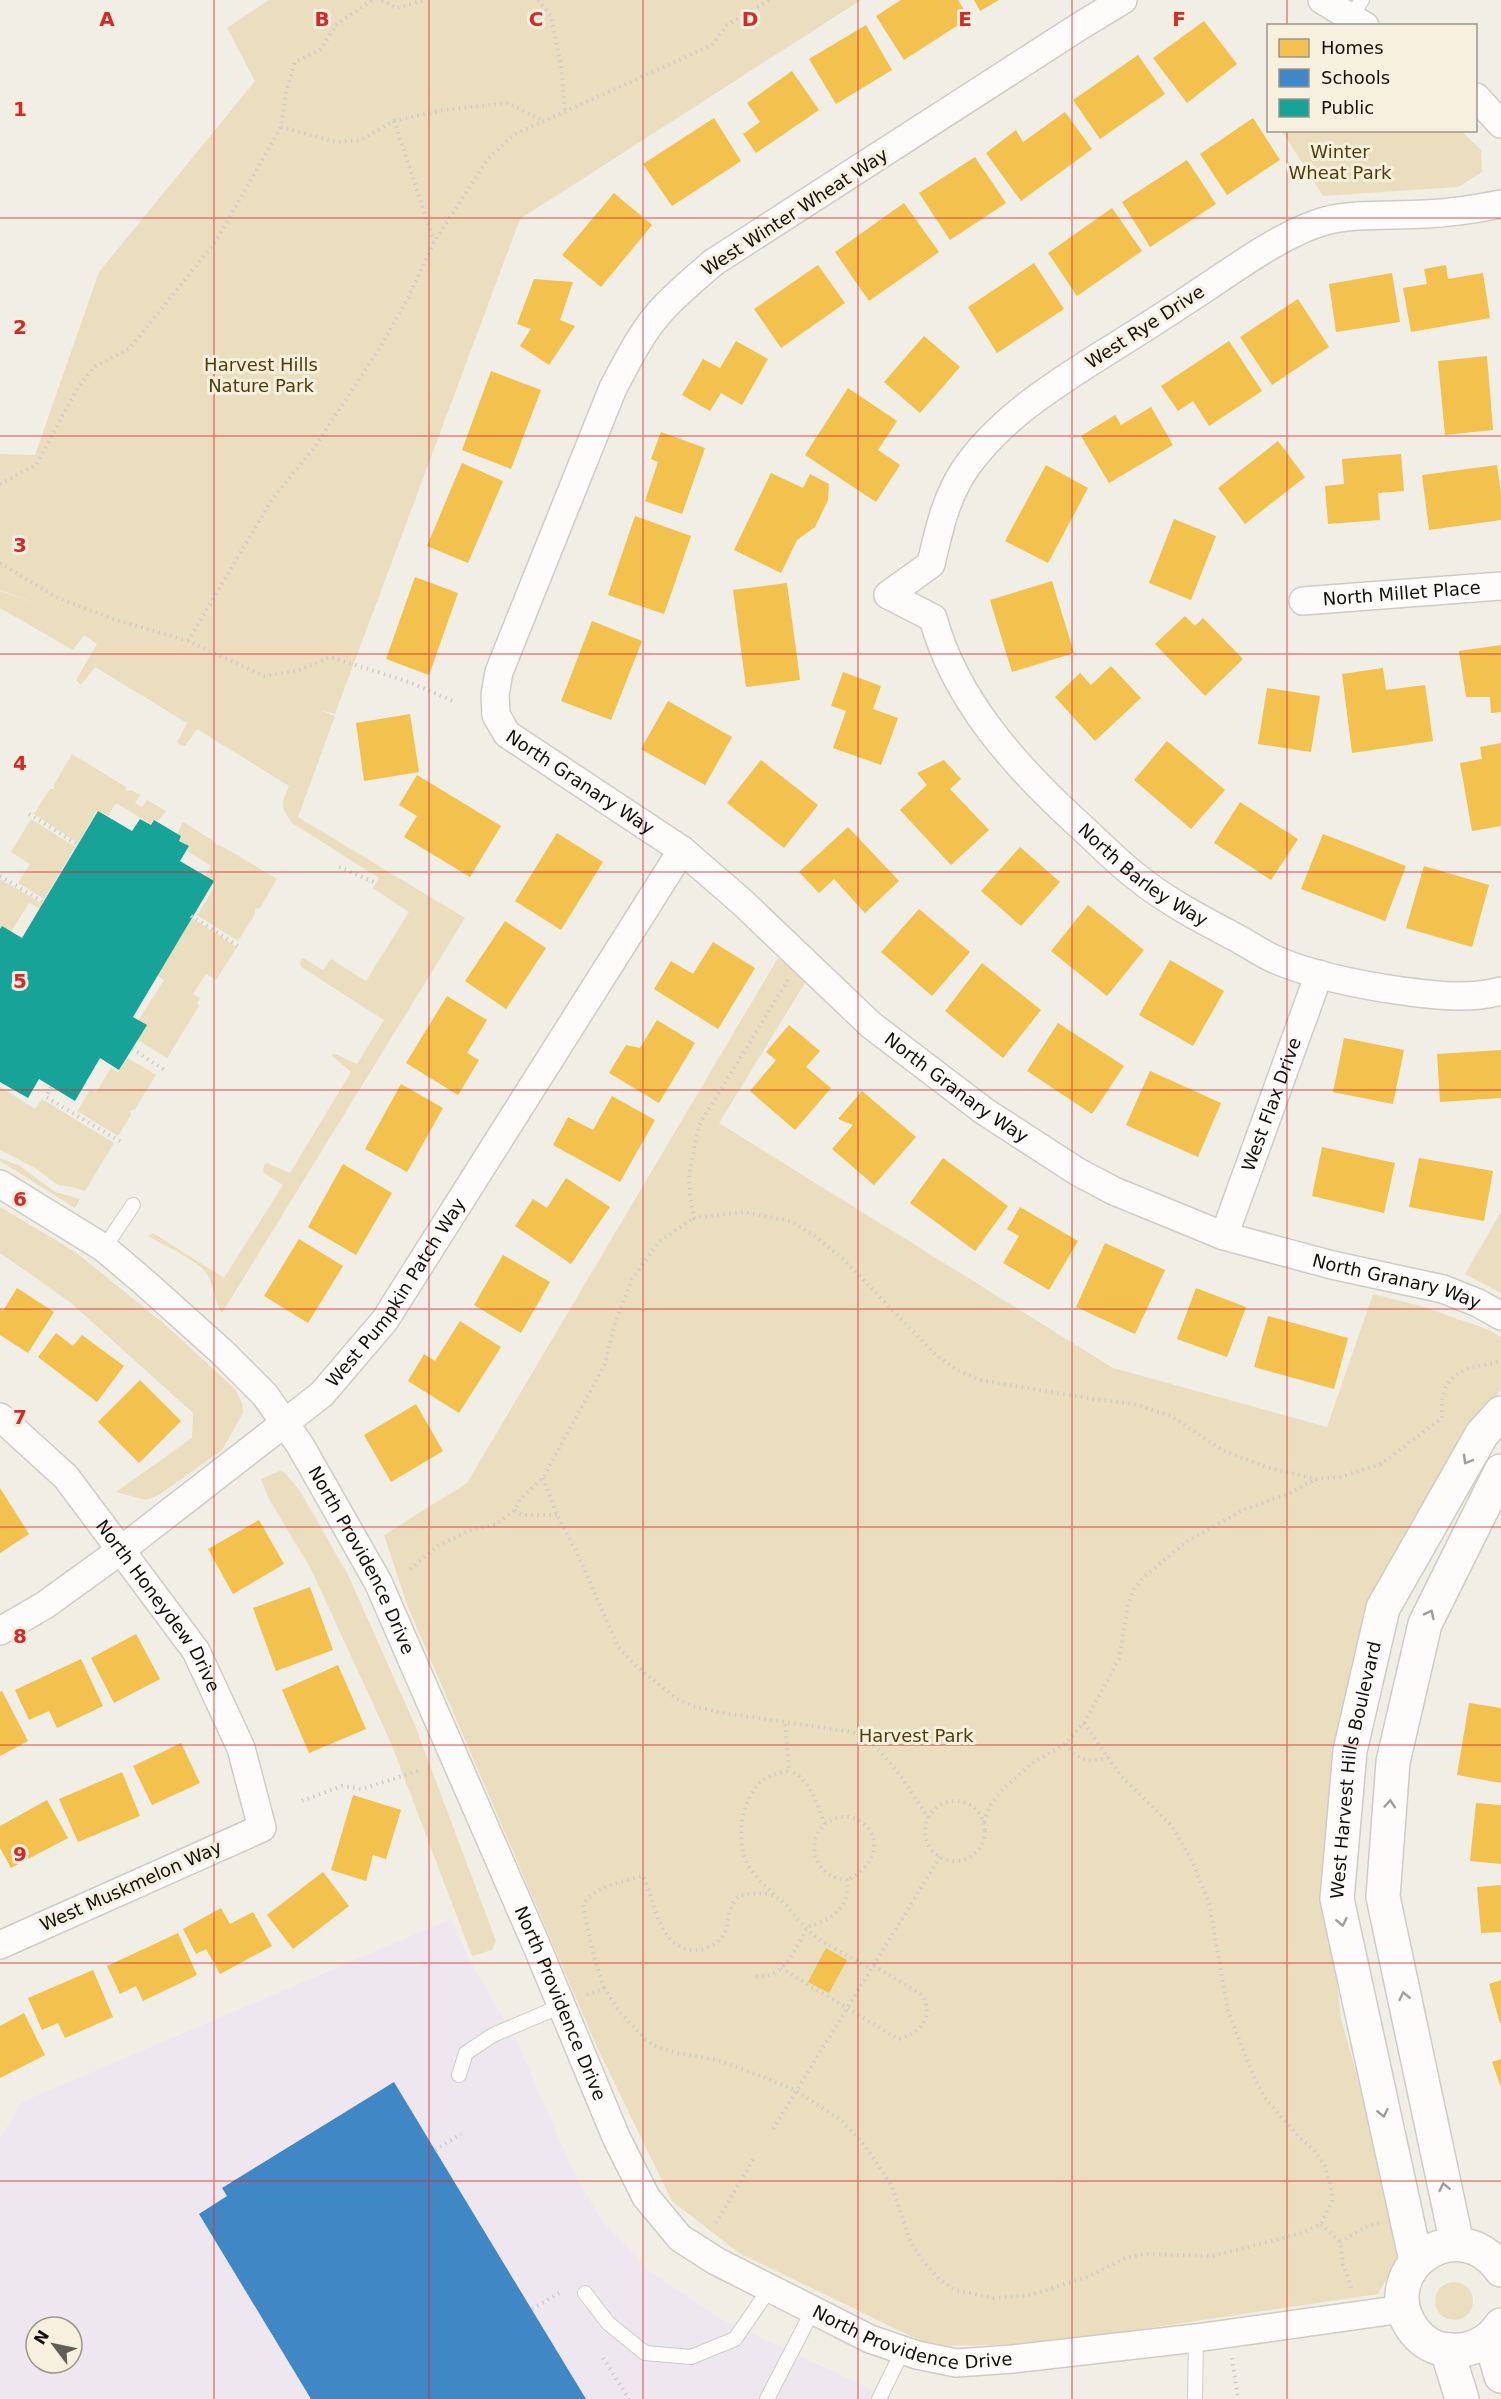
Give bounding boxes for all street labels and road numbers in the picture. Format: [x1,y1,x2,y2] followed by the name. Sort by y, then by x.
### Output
[698,143,892,280] street label: West Winter Wheat Way
[1082,280,1208,373] street label: West Rye Drive
[1322,577,1481,609] street label: North Millet Place
[502,725,659,839] street label: North Granary Way
[1074,819,1212,931] street label: North Barley Way
[880,1028,1033,1147] street label: North Granary Way
[1237,1034,1305,1174] street label: West Flax Drive
[322,1194,470,1391] street label: West Pumpkin Patch Way
[1310,1249,1484,1313] street label: North Granary Way
[304,1462,419,1657] street label: North Providence Drive
[92,1516,225,1695] street label: North Honeydew Drive
[1326,1639,1385,1900] street label: West Harvest Hills Boulevard
[37,1836,225,1935] street label: West Muskmelon Way
[511,1903,611,2104] street label: North Providence Drive
[809,2301,1013,2373] street label: North Providence Drive

